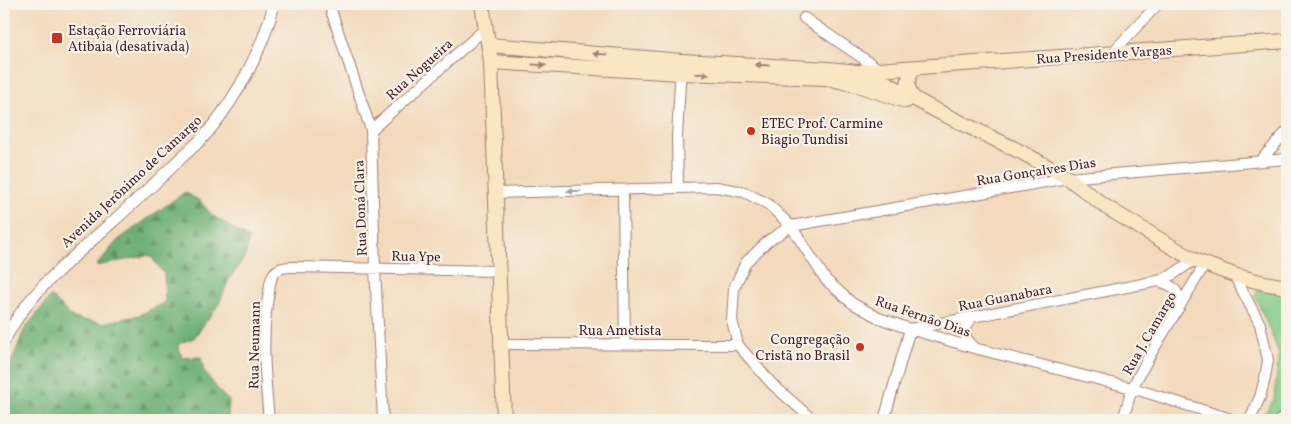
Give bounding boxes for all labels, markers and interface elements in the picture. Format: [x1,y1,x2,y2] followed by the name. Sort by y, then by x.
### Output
[68,22,189,57] place label: Estação Ferroviária Atibaia (desativada)
[50,31,64,45] marker: Estação Ferroviária Atibaia (desativada)
[382,35,458,105] street label: Rua Nogueira
[1036,41,1173,70] street label: Rua Presidente Vargas
[591,50,607,58] one-way arrow
[753,60,769,68] one-way arrow
[532,62,548,70] one-way arrow
[694,70,710,78] one-way arrow
[57,112,207,253] street label: Avenida Jerônimo de Camargo
[761,115,884,150] place label: ETEC Prof. Carmine Biagio Tundisi
[745,125,757,137] marker: ETEC Prof. Carmine Biagio Tundisi
[975,154,1097,191] street label: Rua Gonçalves Dias
[350,160,373,256] street label: Rua Doná Clara
[566,187,582,195] one-way arrow
[391,248,441,267] street label: Rua Ype
[957,280,1054,317] street label: Rua Guanabara
[1119,289,1182,379] street label: Rua J. Camargo
[872,292,973,343] street label: Rua Fernão Dias
[245,301,266,389] street label: Rua Neumann
[578,322,662,341] street label: Rua Ametista
[756,331,850,366] place label: Congregação Cristã no Brasil
[854,341,866,353] marker: Congregação Cristã no Brasil

